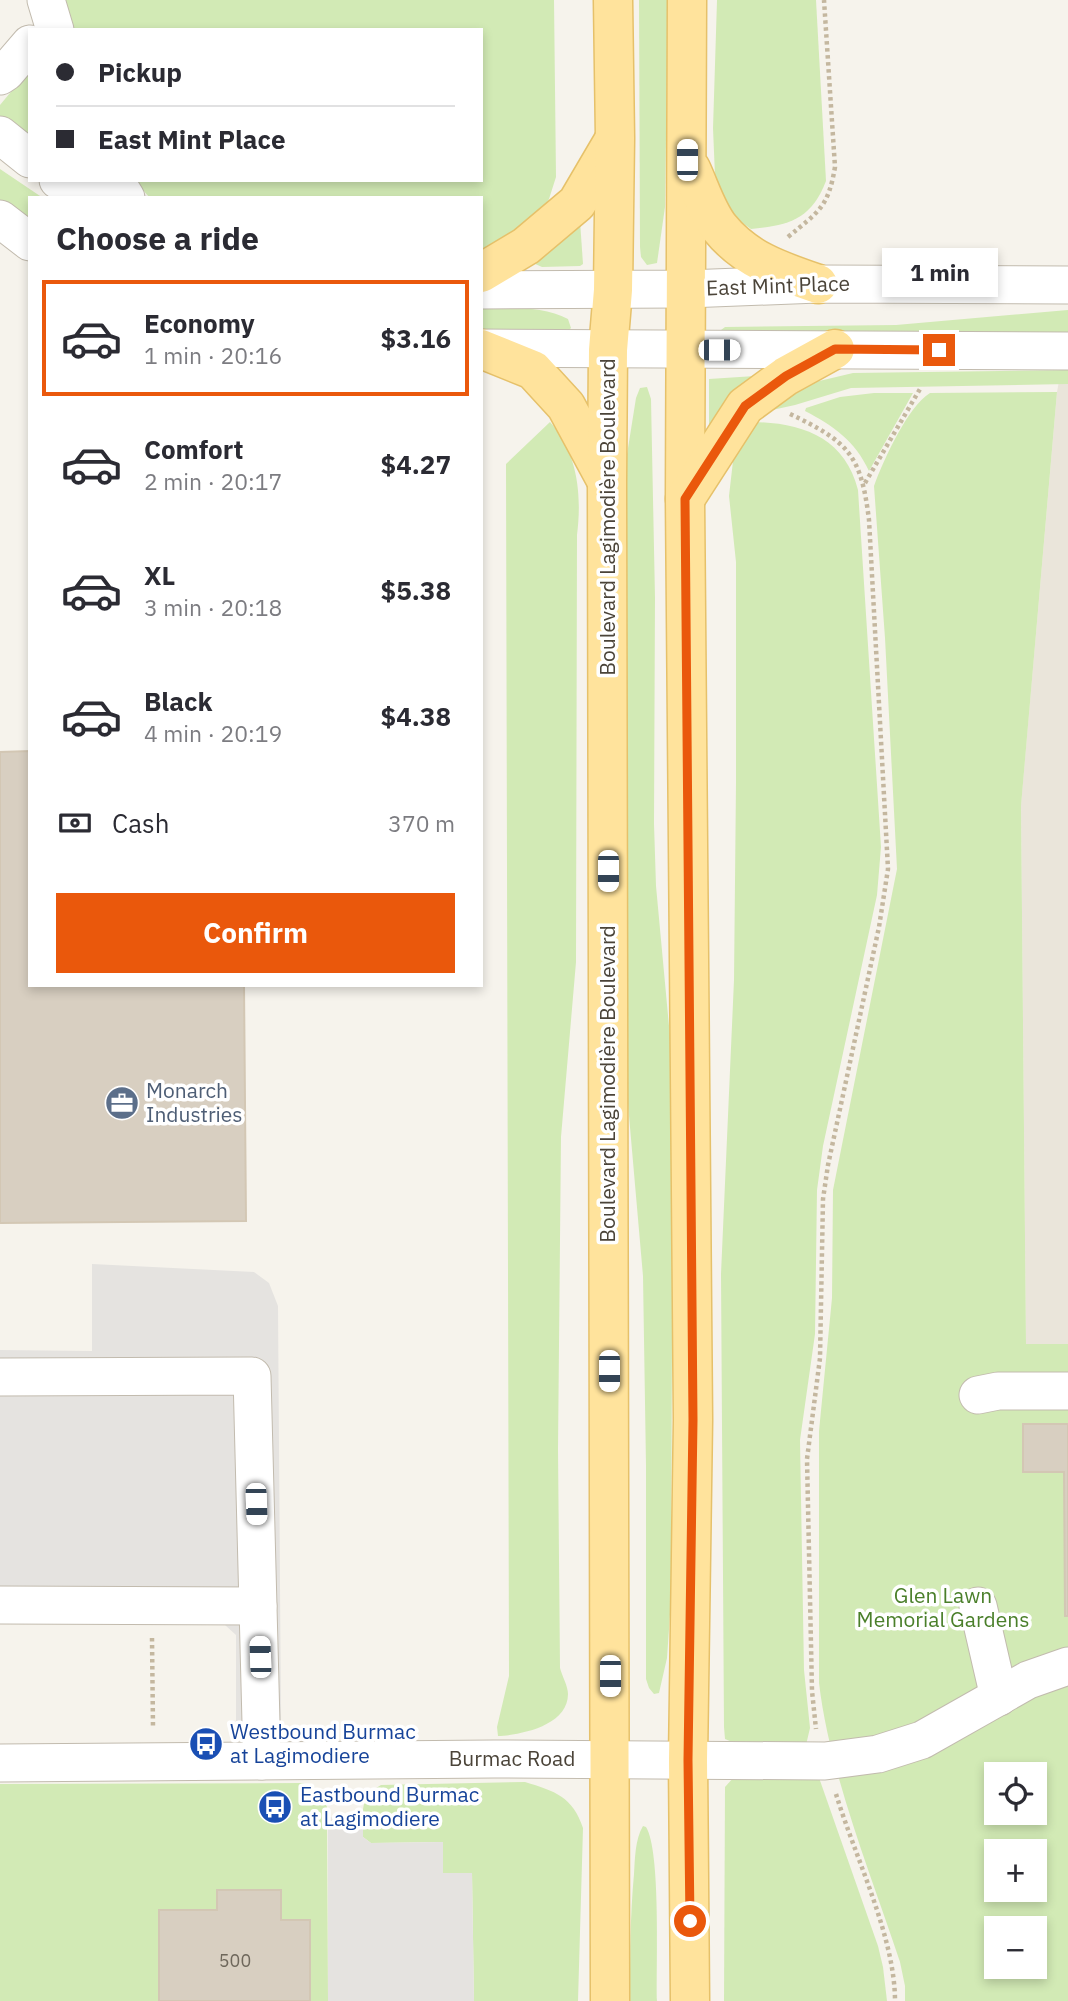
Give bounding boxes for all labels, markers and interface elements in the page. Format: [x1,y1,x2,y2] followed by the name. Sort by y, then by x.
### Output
[98,55,182,89] text: Pickup
[98,122,286,156] text: East Mint Place
[677,139,698,181] car
[56,217,259,259] text: Choose a ride
[881,248,997,298] callout: 1 min
[910,257,970,287] text: 1 min
[705,268,850,302] street label: East Mint Place
[144,306,255,340] text: Economy
[60,307,123,370] icon: car
[381,321,451,355] text: $3.16
[923,334,955,366] route end
[144,340,282,370] text: 1 min · 20:16
[699,340,741,361] car
[593,358,621,676] street label: Boulevard Lagimodière Boulevard
[144,432,243,466] text: Comfort
[60,433,123,496] icon: car
[381,447,451,481] text: $4.27
[144,466,282,496] text: 2 min · 20:17
[144,558,175,592] text: XL
[60,559,123,622] icon: car
[381,573,451,607] text: $5.38
[144,592,282,622] text: 3 min · 20:18
[144,684,212,718] text: Black
[60,685,123,748] icon: car
[381,699,451,733] text: $4.38
[144,718,282,748] text: 4 min · 20:19
[56,804,94,842] icon: cash
[112,806,169,840] text: Cash
[388,808,455,838] text: 370 m
[598,850,619,892] car
[56,893,455,973] button: Confirm
[593,925,621,1243] street label: Boulevard Lagimodière Boulevard
[146,1076,243,1128] place label: Monarch Industries
[103,1084,141,1122] office icon: Monarch Industries
[599,1350,620,1392] car
[245,1483,268,1525] car
[857,1581,1029,1633] park label: Glen Lawn Memorial Gardens
[249,1636,272,1678] car
[600,1655,621,1697] car
[230,1717,416,1769] place label: Westbound Burmac at Lagimodiere
[187,1725,225,1763] bus stop icon: Westbound Burmac at Lagimodiere
[449,1744,575,1772] street label: Burmac Road
[984,1762,1047,1979] map controls
[984,1762,1047,1825] button: locate
[300,1780,479,1832] place label: Eastbound Burmac at Lagimodiere
[256,1788,294,1826] bus stop icon: Eastbound Burmac at Lagimodiere
[984,1839,1047,1902] button: +
[674,1905,706,1937] route start
[984,1916,1047,1979] button: −
[219,1949,251,1972] house number: 500

